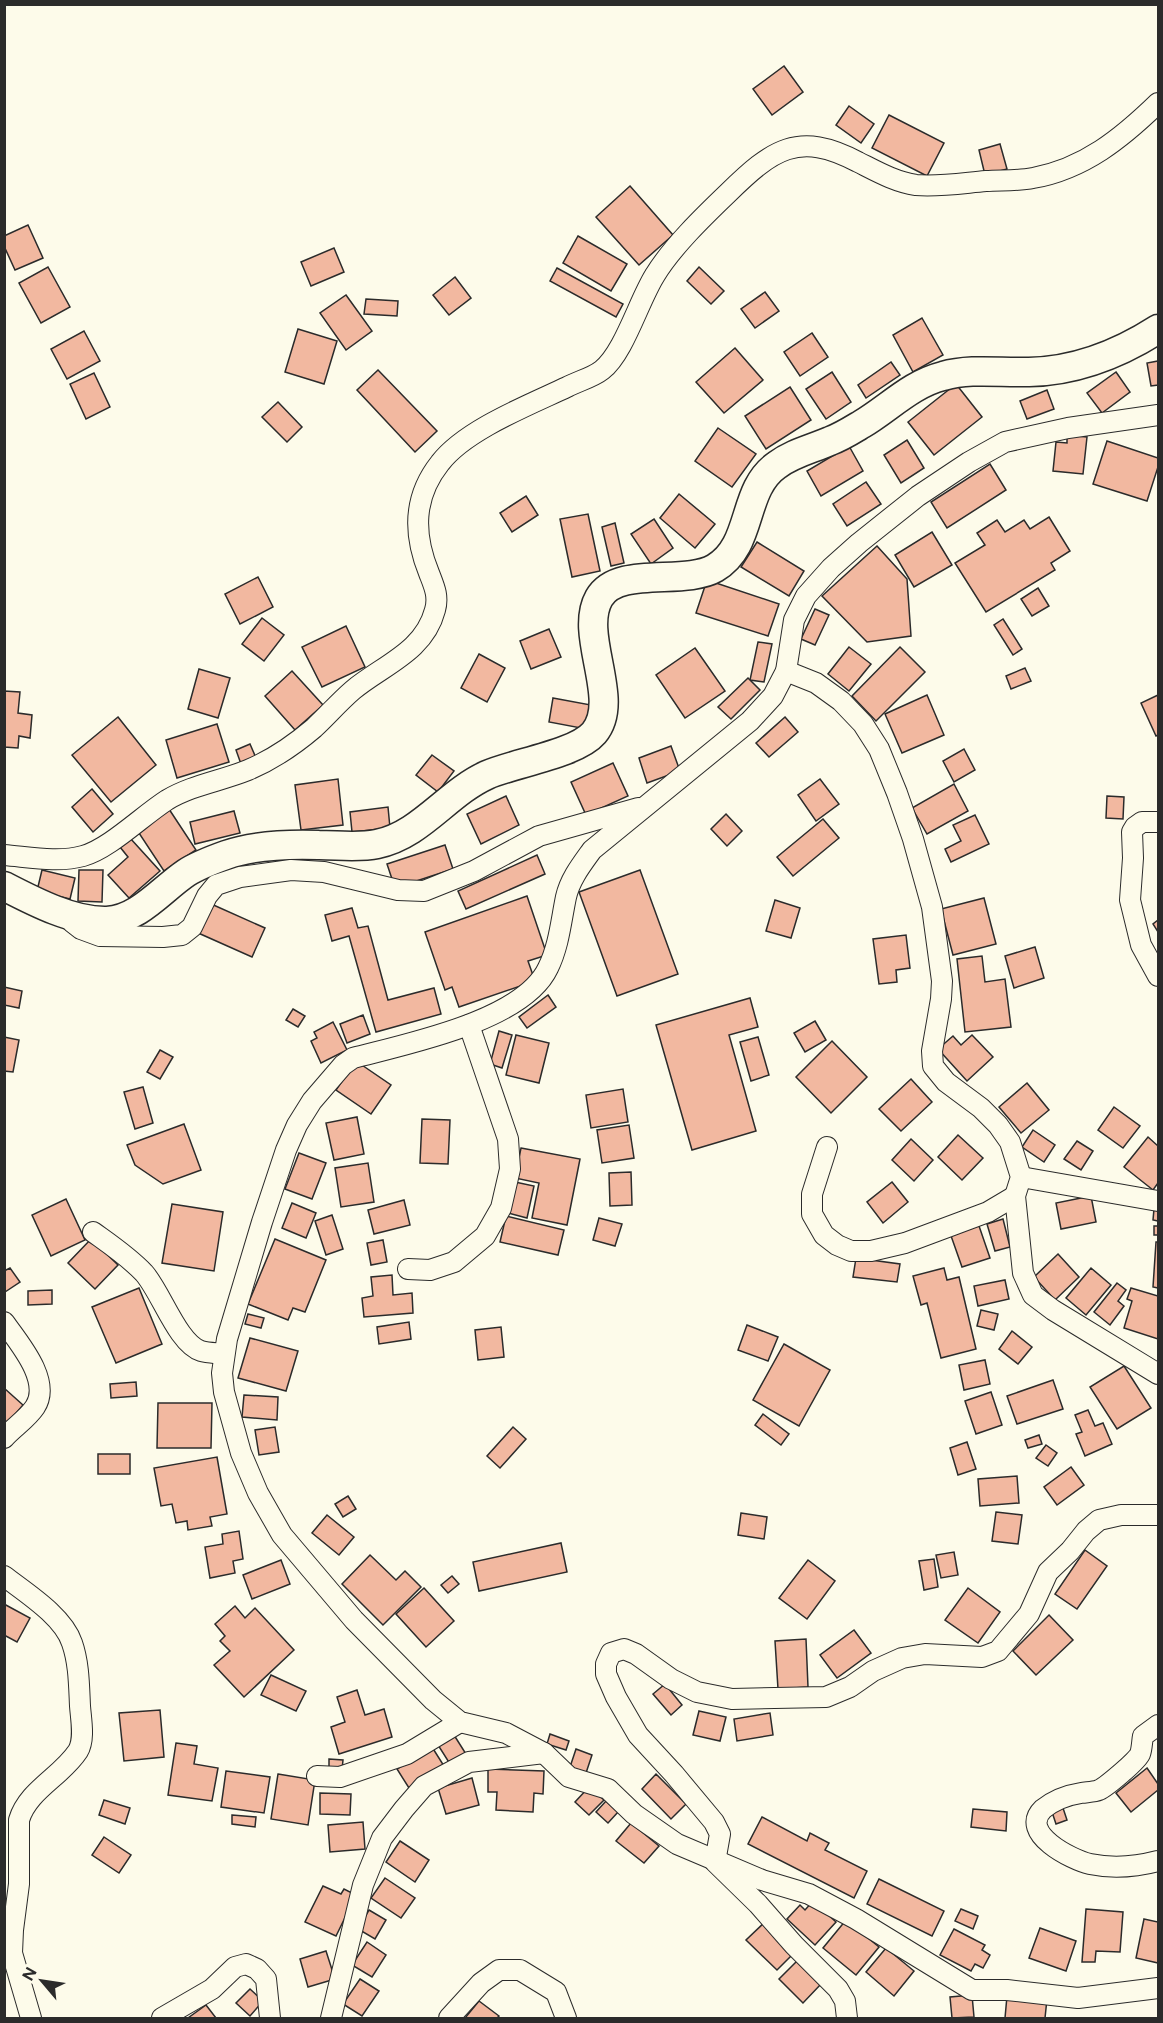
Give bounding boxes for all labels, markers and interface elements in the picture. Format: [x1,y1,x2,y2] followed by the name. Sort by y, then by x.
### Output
[12,1951,72,2011] north arrow
[18,1964,41,1984] text: N

